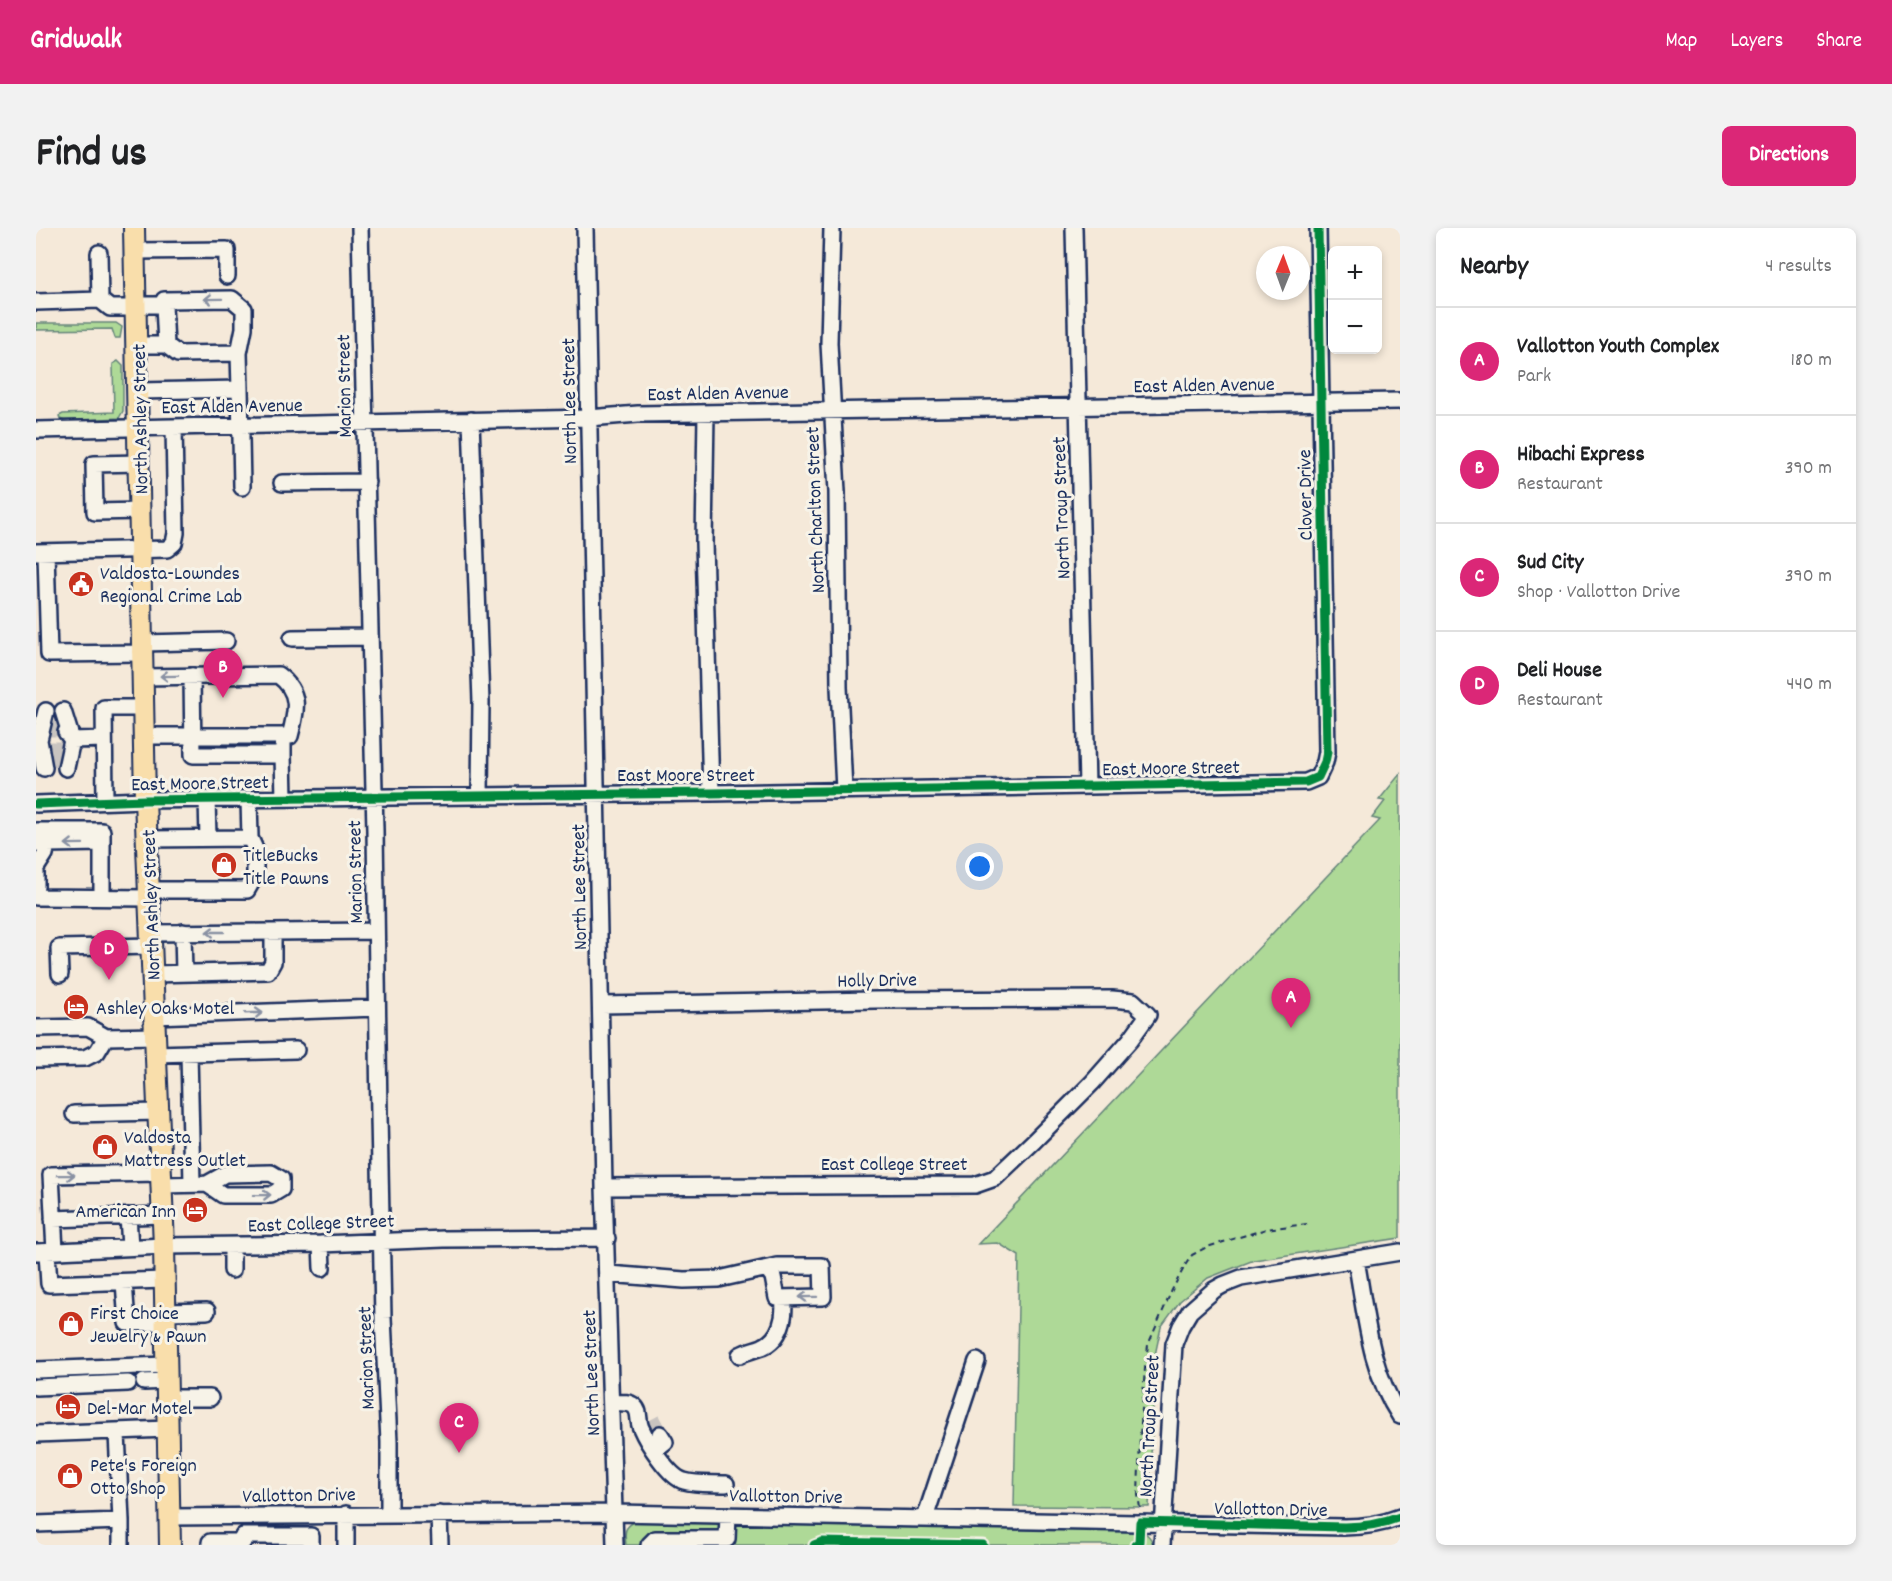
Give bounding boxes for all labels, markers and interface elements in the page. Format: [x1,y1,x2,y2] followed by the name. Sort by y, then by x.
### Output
[30,22,122,62] text: Gridwalk
[1666,27,1697,57] text: Map
[1730,27,1783,57] text: Layers
[1816,27,1862,57] text: Share
[36,126,147,186] text: Find us
[1722,126,1856,186] button: Directions
[1256,246,1310,300] north arrow
[1328,246,1382,354] map controls
[1328,246,1382,300] button: +
[1460,249,1528,286] text: Nearby
[1765,253,1832,281] text: 4 results
[203,293,223,305] one-way arrow
[1328,300,1382,354] button: −
[1517,332,1719,363] text: Vallotton Youth Complex
[331,334,361,438] street label: Marion Street
[556,338,586,464] street label: North Lee Street
[127,343,157,495] street label: North Ashley Street
[1474,347,1485,375] text: A
[1790,347,1832,375] text: 180 m
[1517,363,1551,391] text: Park
[1133,372,1275,402] street label: East Alden Avenue
[647,380,789,410] street label: East Alden Avenue
[161,393,303,423] street label: East Alden Avenue
[800,426,834,594] street label: North Charlton Street
[1047,436,1079,580] street label: North Troup Street
[1517,440,1645,471] text: Hibachi Express
[1292,449,1322,541] street label: Clover Drive
[1475,455,1484,483] text: B
[1785,455,1832,483] text: 390 m
[1517,471,1603,499] text: Restaurant
[1517,548,1583,579] text: Sud City
[100,561,242,612] place label: Valdosta-Lowndes Regional Crime Lab
[1475,563,1484,591] text: C
[1785,563,1832,591] text: 390 m
[66,569,96,599] public building icon: Valdosta-Lowndes Regional Crime Lab
[1517,579,1680,607] text: Shop · Vallotton Drive
[204,648,243,698] pin: B
[1517,656,1602,687] text: Deli House
[159,671,179,682] one-way arrow
[1474,671,1485,699] text: D
[1786,671,1832,699] text: 440 m
[1517,687,1603,715] text: Restaurant
[1102,755,1240,785] street label: East Moore Street
[617,763,755,791] street label: East Moore Street
[131,770,269,800] street label: East Moore Street
[342,820,372,924] street label: Marion Street
[566,824,596,950] street label: North Lee Street
[136,829,170,981] street label: North Ashley Street
[65,838,85,850] one-way arrow
[243,843,329,894] place label: TitleBucks Title Pawns
[209,850,239,880] shop icon: TitleBucks Title Pawns
[965,852,994,881] your location
[205,926,225,938] one-way arrow
[90,930,128,980] pin: D
[837,967,917,997] street label: Holly Drive
[1272,978,1310,1028] pin: A
[61,992,91,1022] hotel icon: Ashley Oaks Motel
[96,996,235,1024] place label: Ashley Oaks Motel
[244,1007,264,1018] one-way arrow
[124,1125,246,1176] place label: Valdosta Mattress Outlet
[90,1132,120,1162] shop icon: Valdosta Mattress Outlet
[821,1152,967,1180] street label: East College Street
[55,1169,75,1181] one-way arrow
[251,1189,271,1201] one-way arrow
[180,1195,210,1225] hotel icon: American Inn
[76,1199,176,1227] place label: American Inn
[247,1208,395,1242] street label: East College Street
[799,1291,819,1303] one-way arrow
[90,1301,207,1352] place label: First Choice Jewelry & Pawn
[352,1306,384,1410] street label: Marion Street
[56,1309,86,1339] shop icon: First Choice Jewelry & Pawn
[577,1309,609,1436] street label: North Lee Street
[1133,1354,1169,1498] street label: North Troup Street
[53,1392,83,1422] hotel icon: Del-Mar Motel
[87,1396,193,1424] place label: Del-Mar Motel
[440,1404,478,1453] pin: C
[90,1453,197,1504] place label: Pete's Foreign Otto Shop
[55,1461,85,1491] shop icon: Pete's Foreign Otto Shop
[242,1482,356,1512] street label: Vallotton Drive
[729,1483,843,1513] street label: Vallotton Drive
[1214,1496,1328,1526] street label: Vallotton Drive

